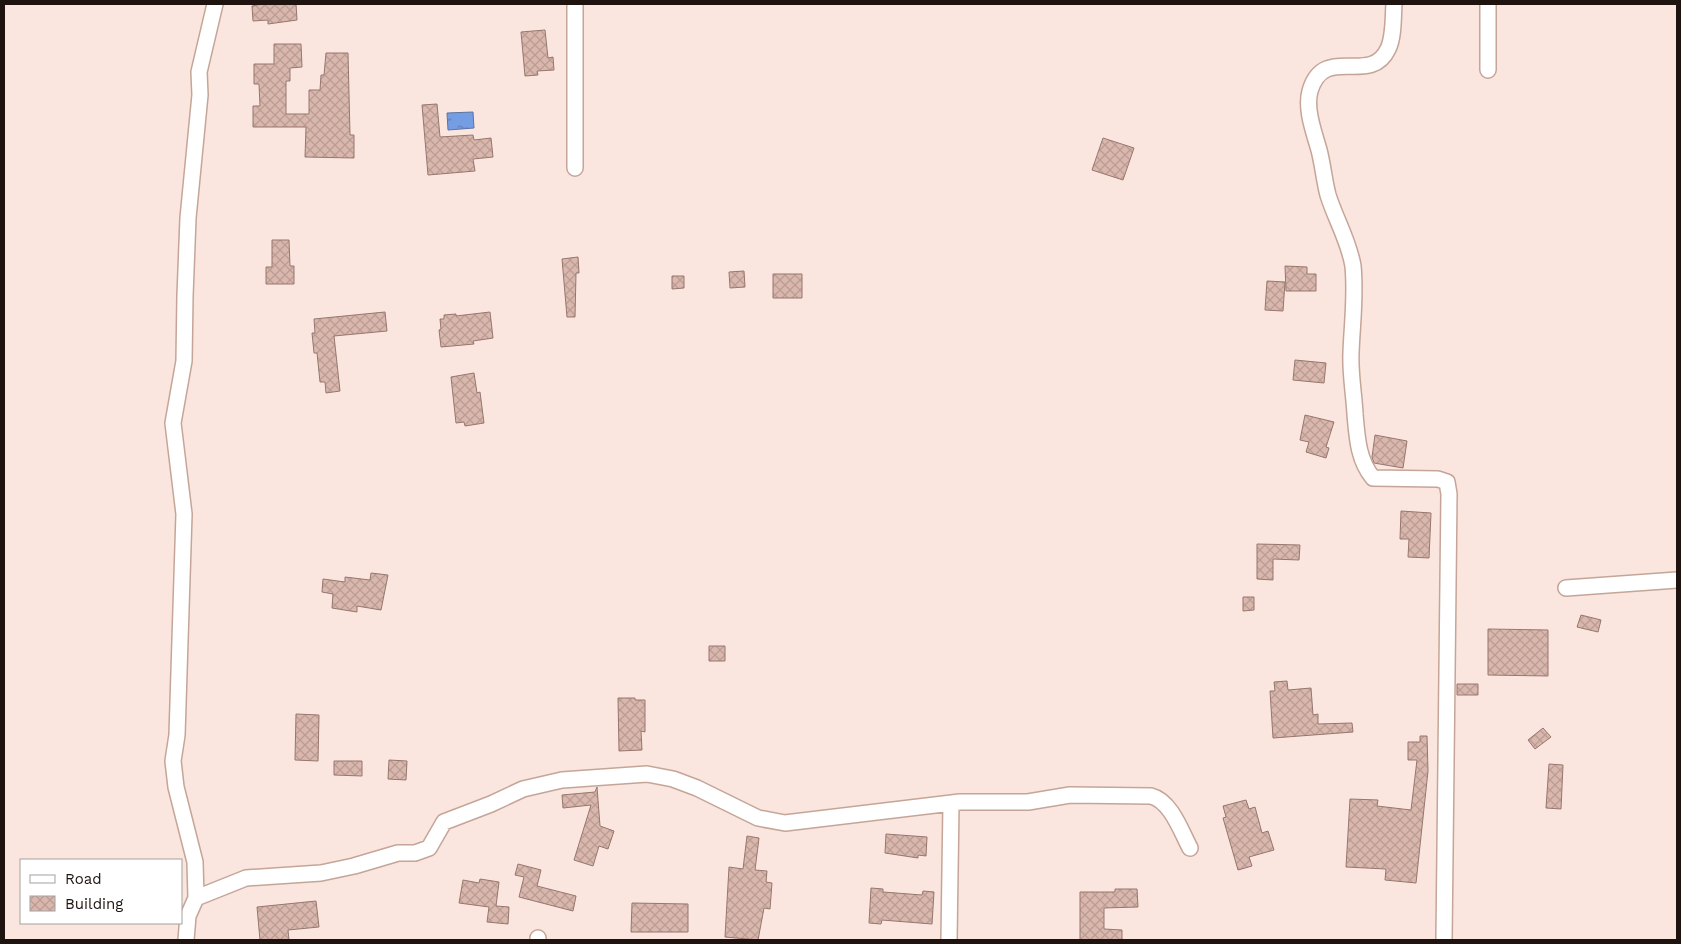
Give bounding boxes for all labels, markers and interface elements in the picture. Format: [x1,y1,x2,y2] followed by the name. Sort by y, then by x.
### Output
[20,859,182,924] legend
[65,870,102,888] text: Road
[65,895,123,913] text: Building

